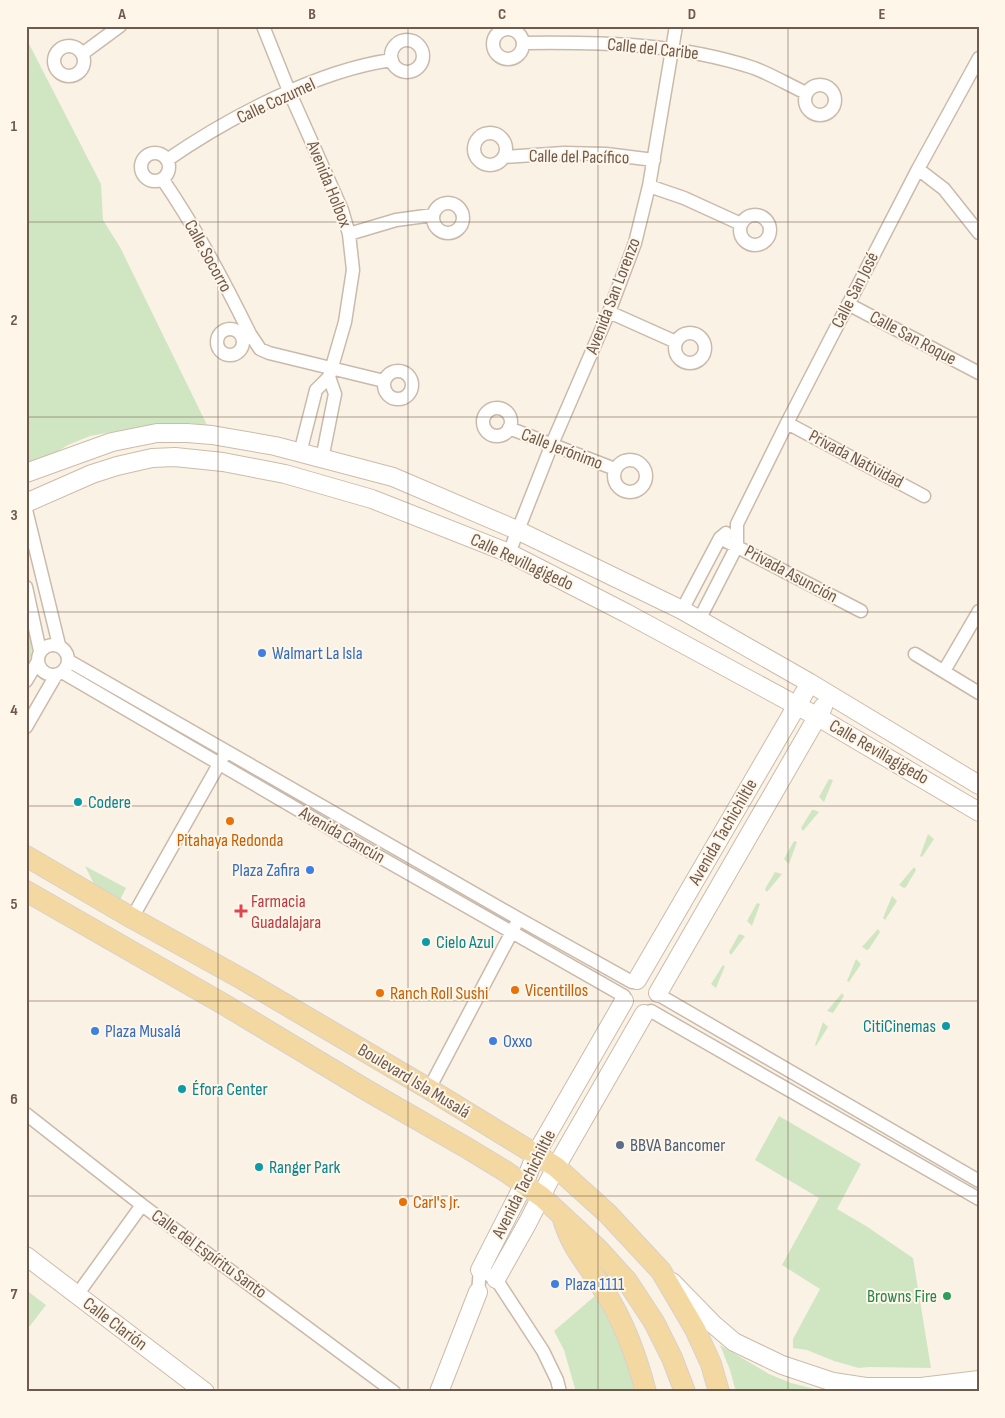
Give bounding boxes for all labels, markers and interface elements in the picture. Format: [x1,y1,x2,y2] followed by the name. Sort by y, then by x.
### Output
[117,5,126,24] text: A
[308,5,316,24] text: B
[498,5,506,24] text: C
[688,5,696,24] text: D
[879,5,886,24] text: E
[606,34,700,64] street label: Calle del Caribe
[233,74,319,128] street label: Calle Cozumel
[11,117,18,136] text: 1
[302,137,356,231] street label: Avenida Holbox
[529,146,629,168] street label: Calle del Pacífico
[180,216,236,296] street label: Calle Socorro
[581,235,645,358] street label: Avenida San Lorenzo
[827,249,883,331] street label: Calle San José
[866,306,960,370] street label: Calle San Roque
[10,311,18,330] text: 2
[518,424,606,474] street label: Calle Jerónimo
[805,425,907,493] street label: Privada Natividad
[10,506,18,525] text: 3
[467,529,577,595] street label: Calle Revillagigedo
[741,541,841,607] street label: Privada Asunción
[272,643,363,664] place label: Walmart La Isla
[256,647,268,659] marker: Walmart La Isla
[10,701,18,720] text: 4
[826,715,932,789] street label: Calle Revillagigedo
[684,775,762,890] street label: Avenida Tachichiltle
[88,792,131,813] place label: Codere
[72,796,84,808] marker: Codere
[295,802,389,868] street label: Avenida Cancún
[224,815,236,827] marker: Pitahaya Redonda
[177,830,283,851] place label: Pitahaya Redonda
[232,860,300,881] place label: Plaza Zafira
[304,864,316,876] marker: Plaza Zafira
[251,891,321,933] place label: Farmacia Guadalajara
[10,895,18,914] text: 5
[235,905,247,917] marker: Farmacia Guadalajara
[436,932,494,953] place label: Cielo Azul
[420,936,432,948] marker: Cielo Azul
[525,980,588,1001] place label: Vicentillos
[390,983,488,1004] place label: Ranch Roll Sushi
[509,984,521,996] marker: Vicentillos
[374,987,386,999] marker: Ranch Roll Sushi
[863,1016,936,1037] place label: CitiCinemas
[940,1020,952,1032] marker: CitiCinemas
[105,1021,181,1042] place label: Plaza Musalá
[89,1025,101,1037] marker: Plaza Musalá
[503,1031,533,1052] place label: Oxxo
[487,1035,499,1047] marker: Oxxo
[354,1039,474,1123] street label: Boulevard Isla Musalá
[192,1079,268,1100] place label: Éfora Center
[176,1083,188,1095] marker: Éfora Center
[10,1090,18,1109] text: 6
[487,1126,560,1243] street label: Avenida Tachichiltle
[630,1135,725,1156] place label: BBVA Bancomer
[614,1139,626,1151] marker: BBVA Bancomer
[269,1157,341,1178] place label: Ranger Park
[253,1161,265,1173] marker: Ranger Park
[413,1192,460,1213] place label: Carl's Jr.
[397,1196,409,1208] marker: Carl's Jr.
[147,1205,271,1303] street label: Calle del Espíritu Santo
[565,1274,625,1295] place label: Plaza 1111
[549,1278,561,1290] marker: Plaza 1111
[11,1285,18,1304] text: 7
[867,1286,937,1307] place label: Browns Fire
[941,1290,953,1302] marker: Browns Fire
[79,1293,151,1355] street label: Calle Clarión

